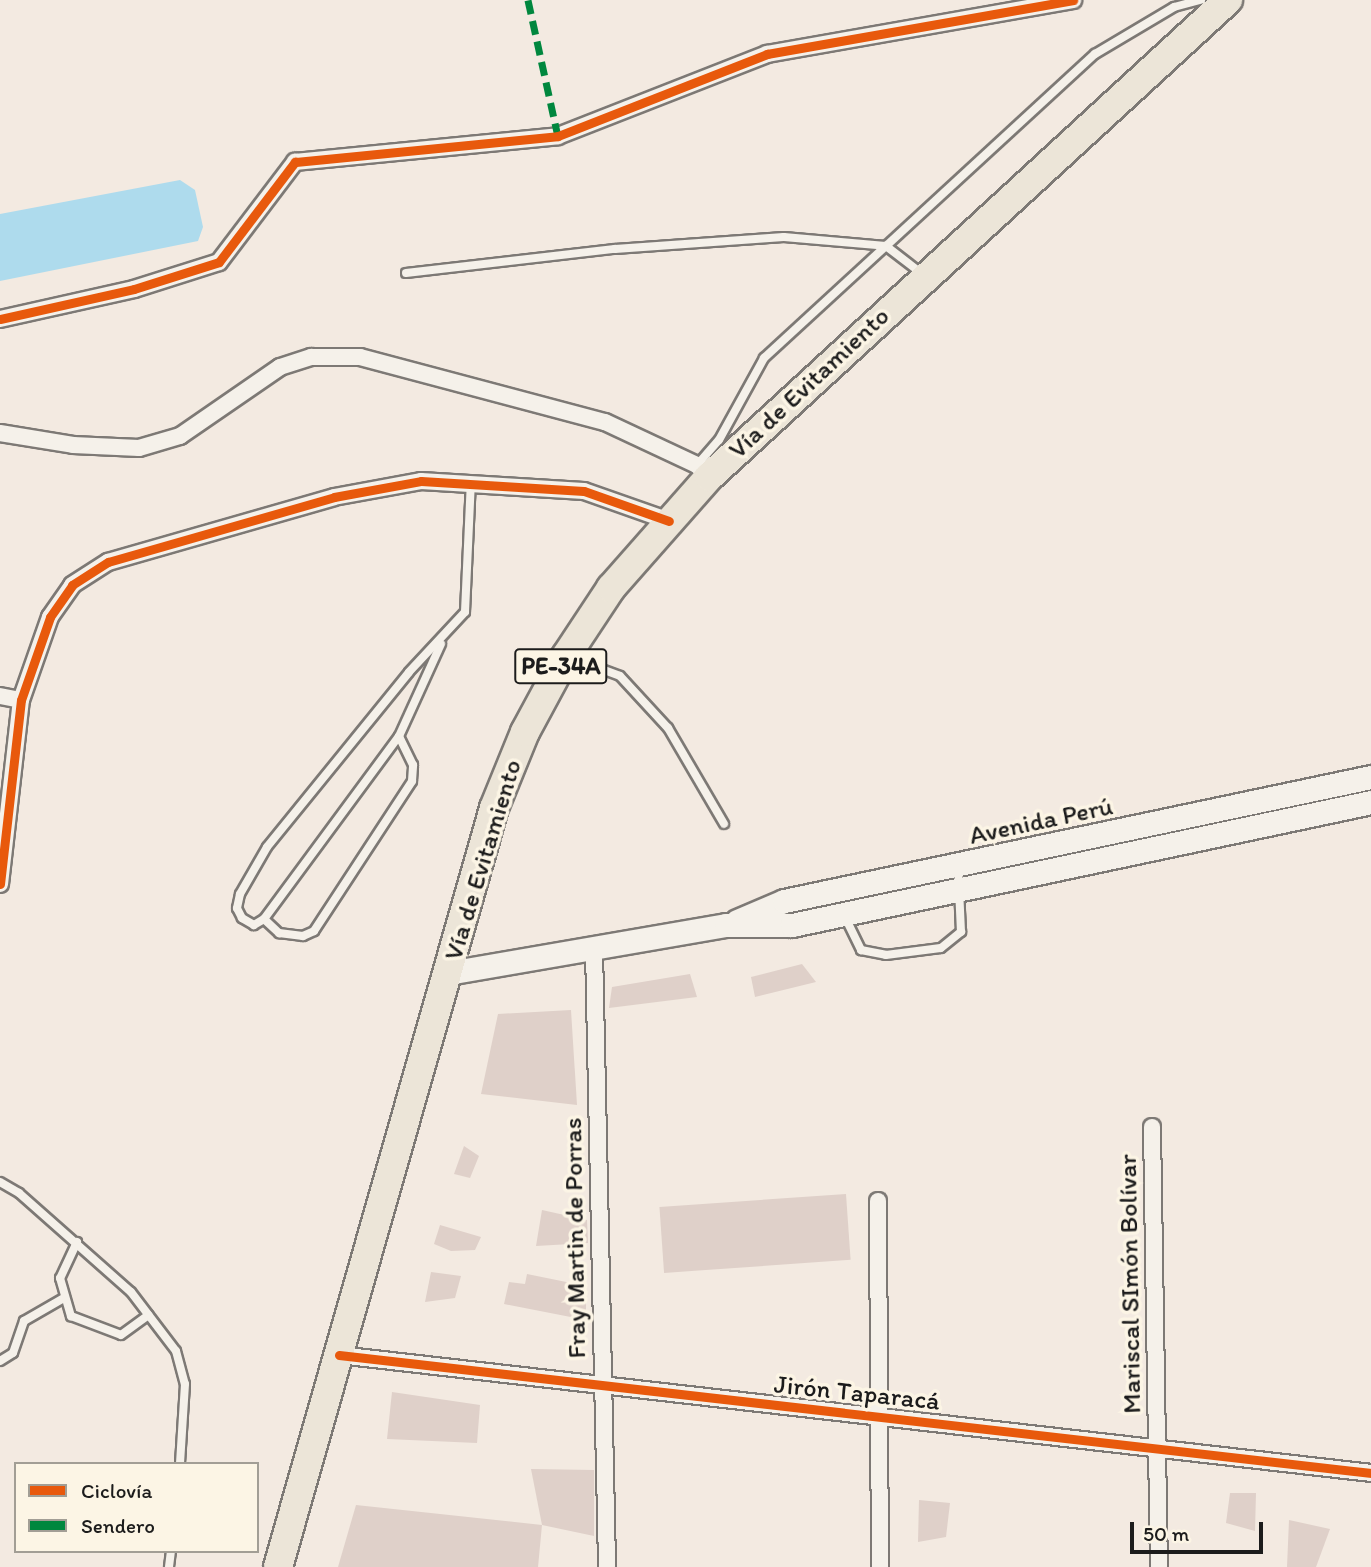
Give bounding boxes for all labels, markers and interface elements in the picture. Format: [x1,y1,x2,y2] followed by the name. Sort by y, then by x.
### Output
[722,301,896,465] street label: Vía de Evitamiento
[514,646,608,686] road number: PE-34A
[438,756,528,964] street label: Vía de Evitamiento
[966,791,1116,851] street label: Avenida Perú
[557,1117,593,1359] street label: Fray Martin de Porras
[1112,1154,1148,1414] street label: Mariscal SImón Bolívar
[774,1369,940,1417] street label: Jirón Taparacá
[14,1462,259,1553] legend
[81,1478,152,1503] text: Ciclovía
[1133,1508,1266,1552] scale bar
[81,1513,155,1538] text: Sendero
[1143,1521,1189,1546] text: 50 m

